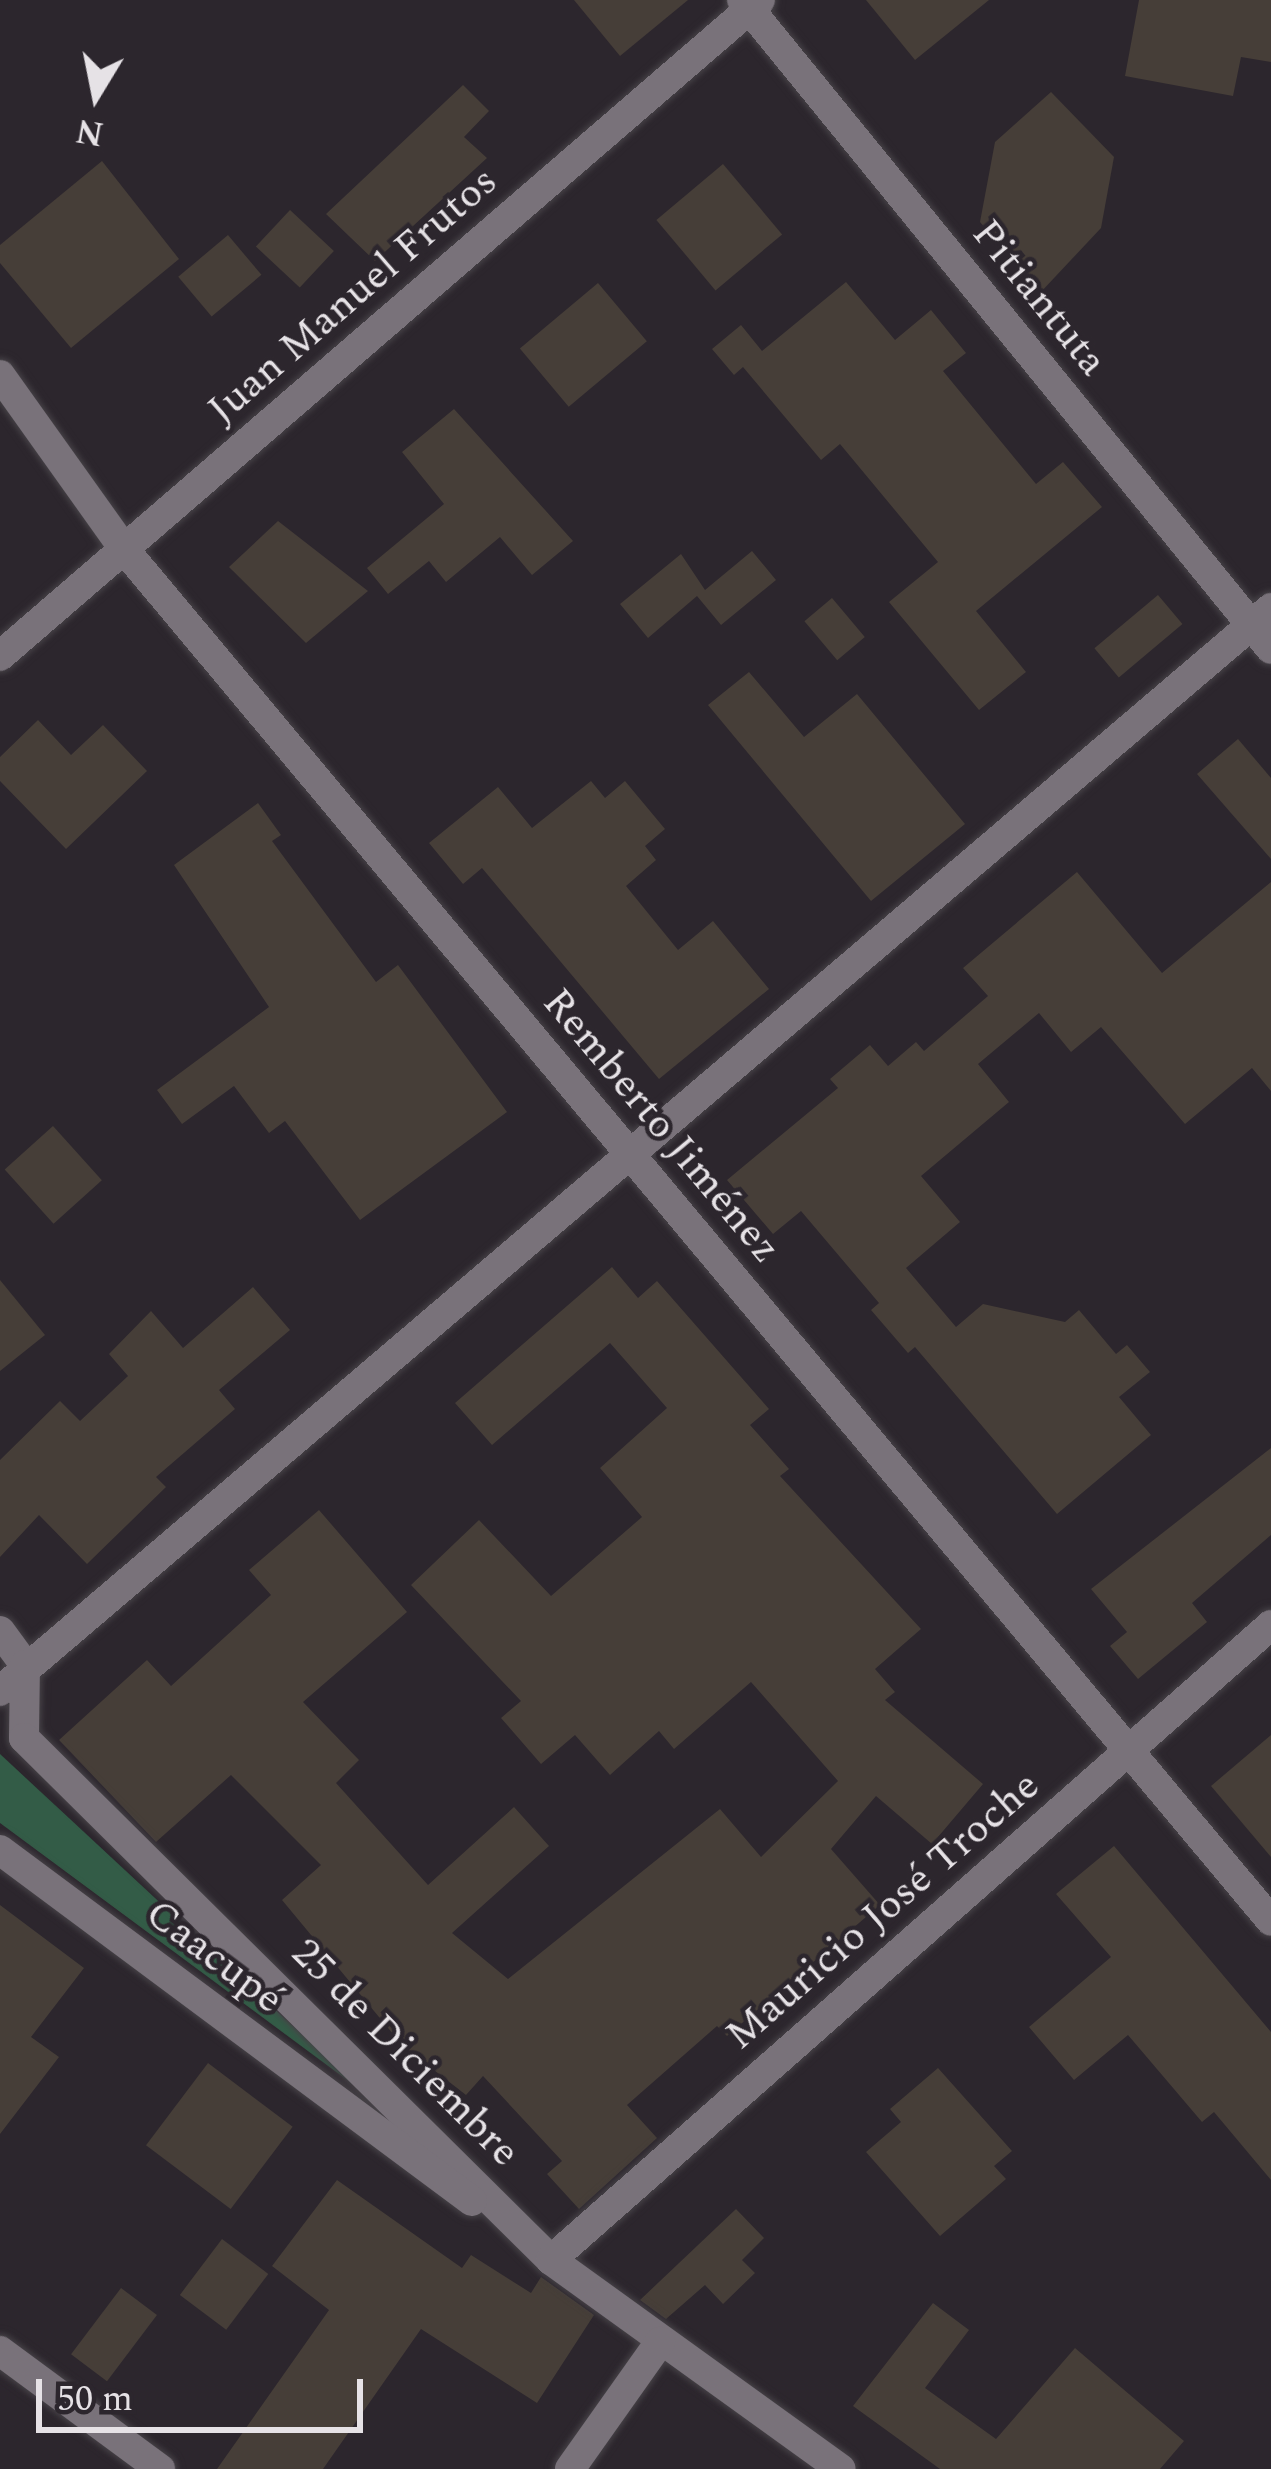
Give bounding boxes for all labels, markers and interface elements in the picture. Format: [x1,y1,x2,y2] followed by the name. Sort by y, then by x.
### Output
[36,36,156,156] north arrow
[72,104,107,158] text: N
[198,156,508,436] street label: Juan Manuel Frutos
[961,210,1117,386] street label: Pitiantuta
[531,978,791,1274] street label: Remberto Jiménez
[716,1761,1050,2061] street label: Mauricio José Troche
[135,1889,293,2025] street label: Caacupé
[280,1928,530,2178] street label: 25 de Diciembre
[42,2355,369,2429] scale bar
[57,2372,133,2427] text: 50 m

